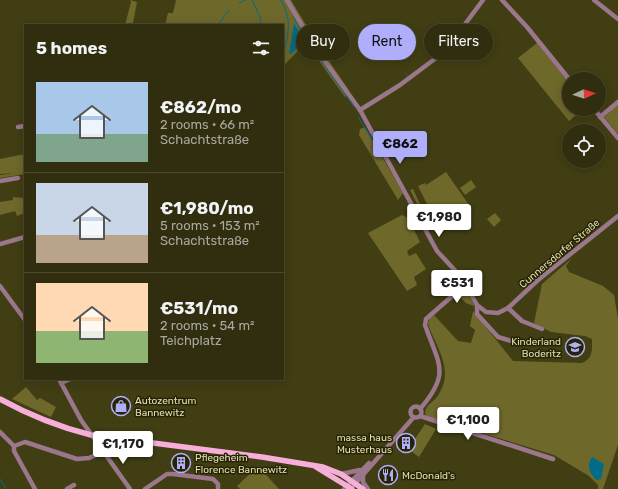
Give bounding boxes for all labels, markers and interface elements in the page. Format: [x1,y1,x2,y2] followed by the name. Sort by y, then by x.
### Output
[296,24,350,60] chip: Buy
[358,24,416,60] chip: Rent
[424,24,493,60] chip: Filters
[250,37,272,59] icon: filters
[36,38,107,58] text: 5 homes
[562,72,606,116] north arrow
[562,72,606,168] map controls
[160,97,241,117] text: €862/mo
[68,98,116,146] icon: home
[160,117,254,132] text: 2 rooms · 66 m²
[562,124,606,168] button: locate
[376,131,424,165] pin: €862
[160,132,249,147] text: Schachtstraße
[382,136,418,151] text: €862
[160,198,254,218] text: €1,980/mo
[68,199,116,247] icon: home
[406,204,472,238] pin: €1,980
[416,209,462,224] text: €1,980
[517,216,602,291] street label: Cunnersdorfer Straße
[160,218,260,233] text: 5 rooms · 153 m²
[160,233,249,248] text: Schachtstraße
[433,270,481,304] pin: €531
[440,275,474,290] text: €531
[160,298,238,318] text: €531/mo
[68,299,116,347] icon: home
[160,318,254,333] text: 2 rooms · 54 m²
[160,333,222,348] text: Teichplatz
[511,336,561,360] place label: Kinderland Boderitz
[564,336,586,358] school or university icon: Kinderland Boderitz
[110,395,132,417] shop icon: Autozentrum Bannewitz
[135,395,197,419] place label: Autozentrum Bannewitz
[435,407,501,441] pin: €1,100
[446,412,490,427] text: €1,100
[90,431,156,465] pin: €1,170
[337,432,392,456] place label: massa haus Musterhaus
[395,432,417,454] building icon: massa haus Musterhaus
[102,436,144,451] text: €1,170
[170,452,192,474] building icon: Pflegeheim Florence Bannewitz
[195,452,287,476] place label: Pflegeheim Florence Bannewitz
[377,464,399,486] restaurant icon: McDonald's
[402,470,455,482] place label: McDonald's

